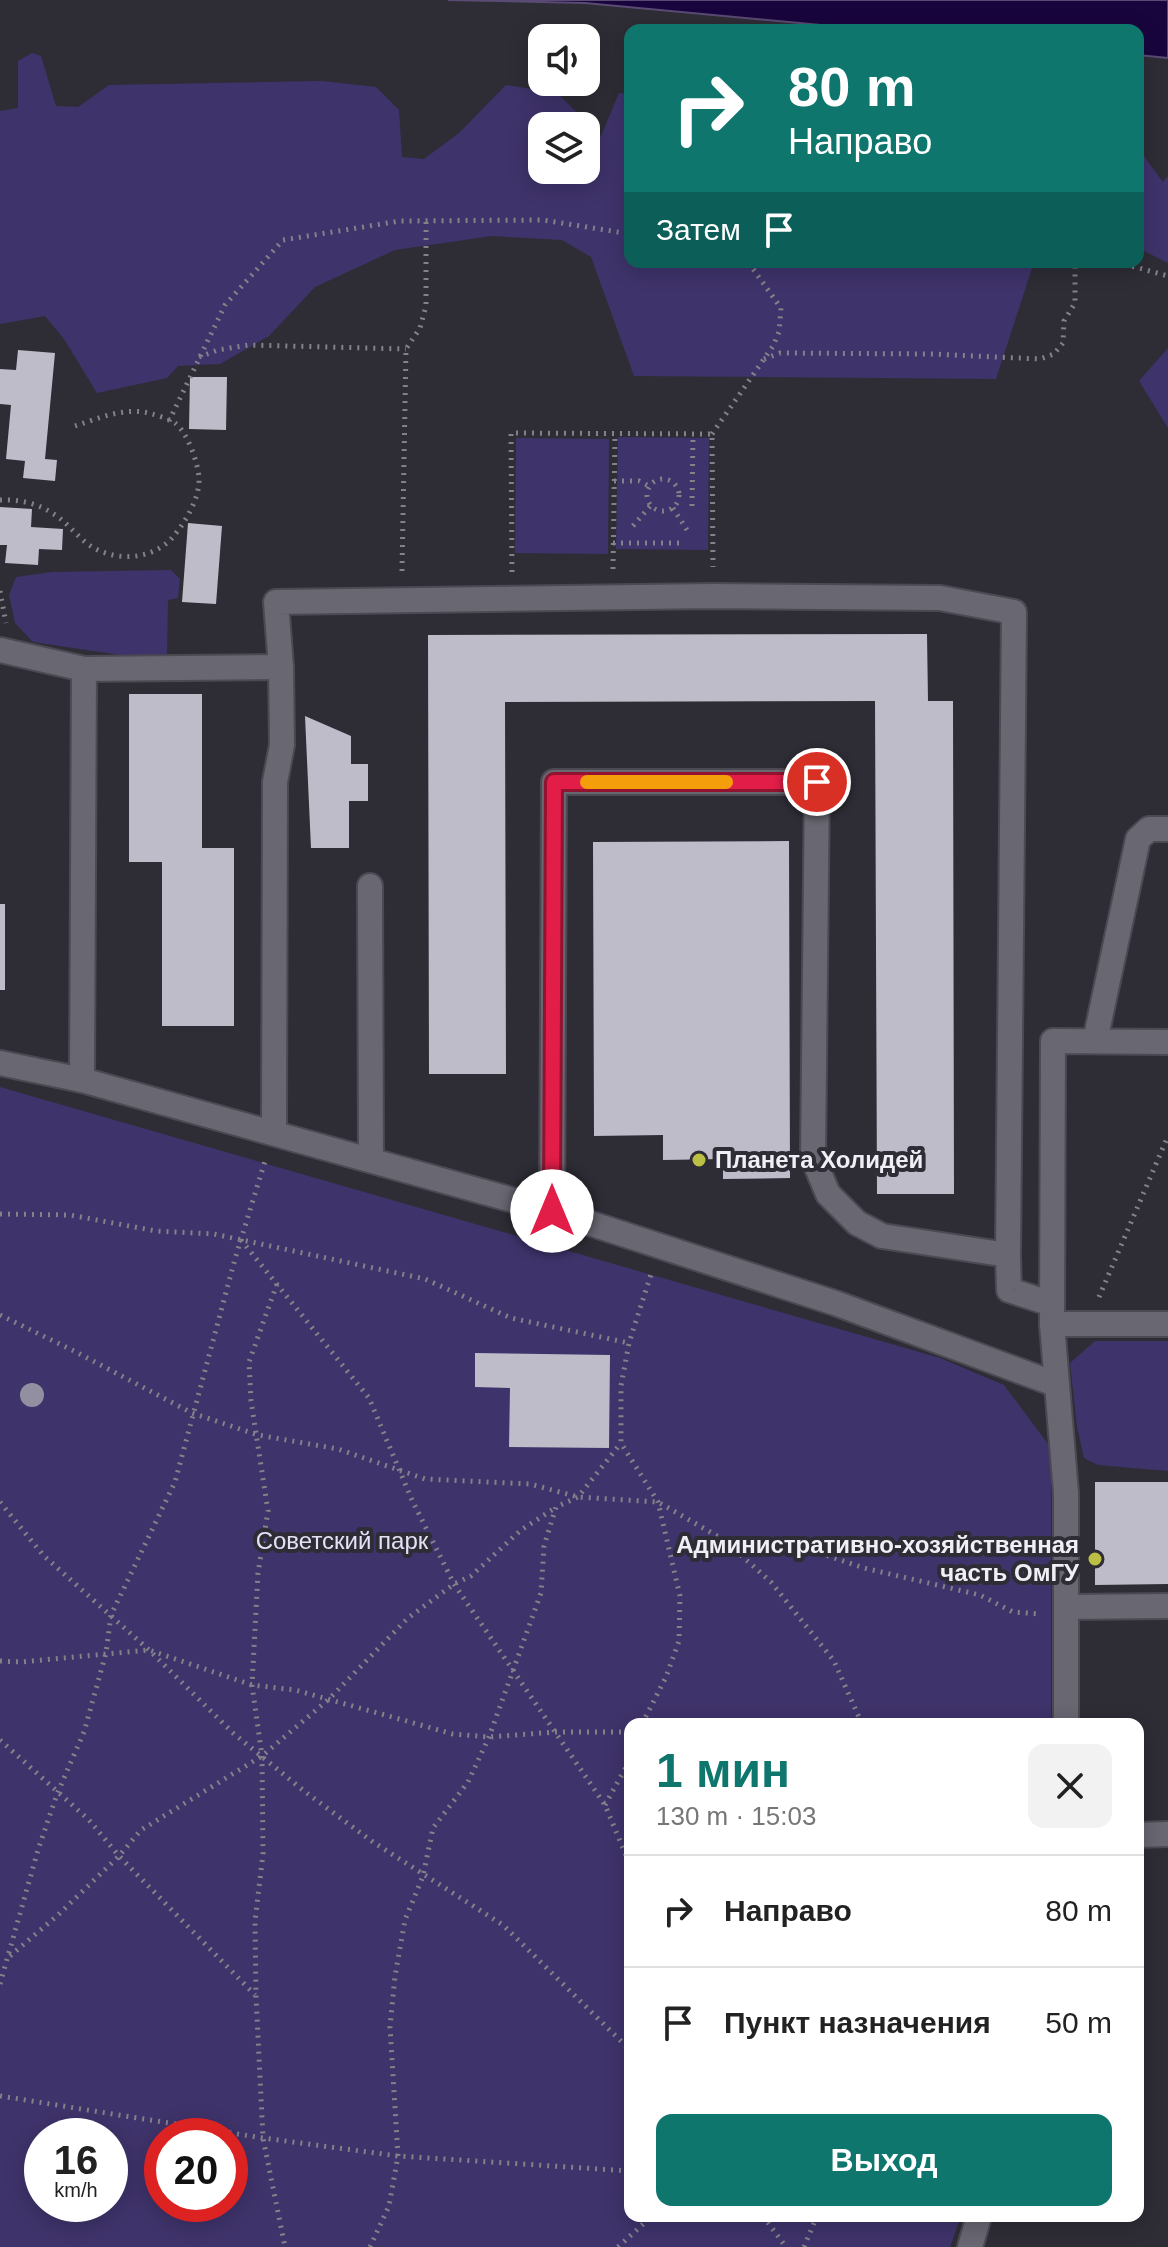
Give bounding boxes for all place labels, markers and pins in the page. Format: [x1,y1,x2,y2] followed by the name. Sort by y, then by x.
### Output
[783,748,851,816] pin
[715,1146,923,1173] place label: Планета Холидей
[690,1151,708,1169] marker: Планета Холидей
[676,1531,1080,1586] place label: Административно-хозяйственная часть ОмГУ
[1086,1550,1104,1568] marker: Административно-хозяйственная часть ОмГУ

